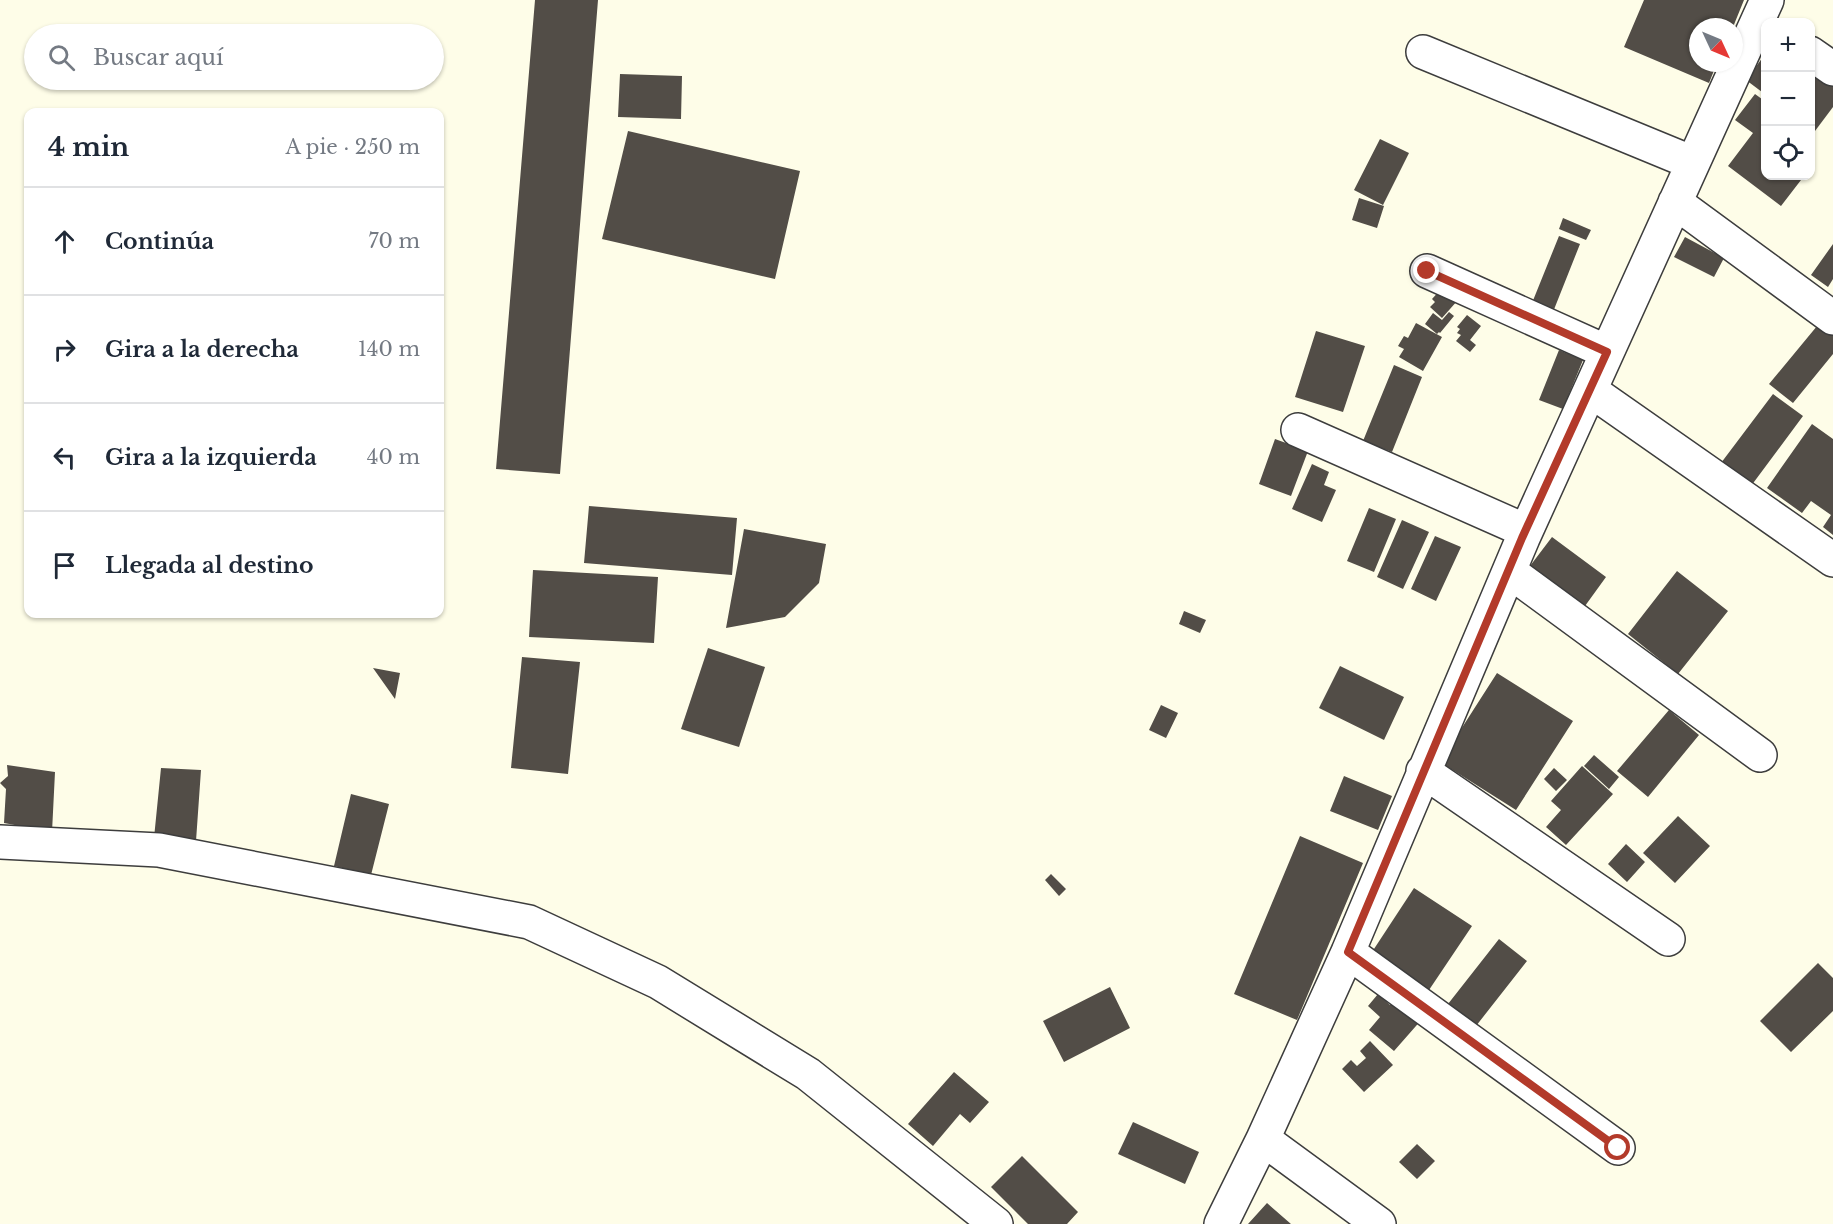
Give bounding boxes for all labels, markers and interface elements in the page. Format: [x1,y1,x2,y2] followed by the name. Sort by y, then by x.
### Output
[1689,18,1743,72] north arrow
[1761,18,1815,180] map controls
[1761,18,1815,72] button: +
[24,24,444,90] search box
[45,41,78,74] icon: search
[93,44,224,71] text: Buscar aquí
[1761,72,1815,126] button: −
[1761,126,1815,180] button: locate
[48,131,129,163] text: 4 min
[285,135,420,159] text: A pie · 250 m
[48,225,81,258] icon: ahead
[105,228,214,255] text: Continúa
[368,229,420,253] text: 70 m
[1413,257,1439,283] route end
[48,333,81,366] icon: right
[105,336,299,363] text: Gira a la derecha
[358,337,420,361] text: 140 m
[48,441,81,474] icon: left
[105,444,317,471] text: Gira a la izquierda
[367,445,420,469] text: 40 m
[48,549,81,582] icon: arrive
[105,552,314,579] text: Llegada al destino
[1604,1134,1630,1160] route start

